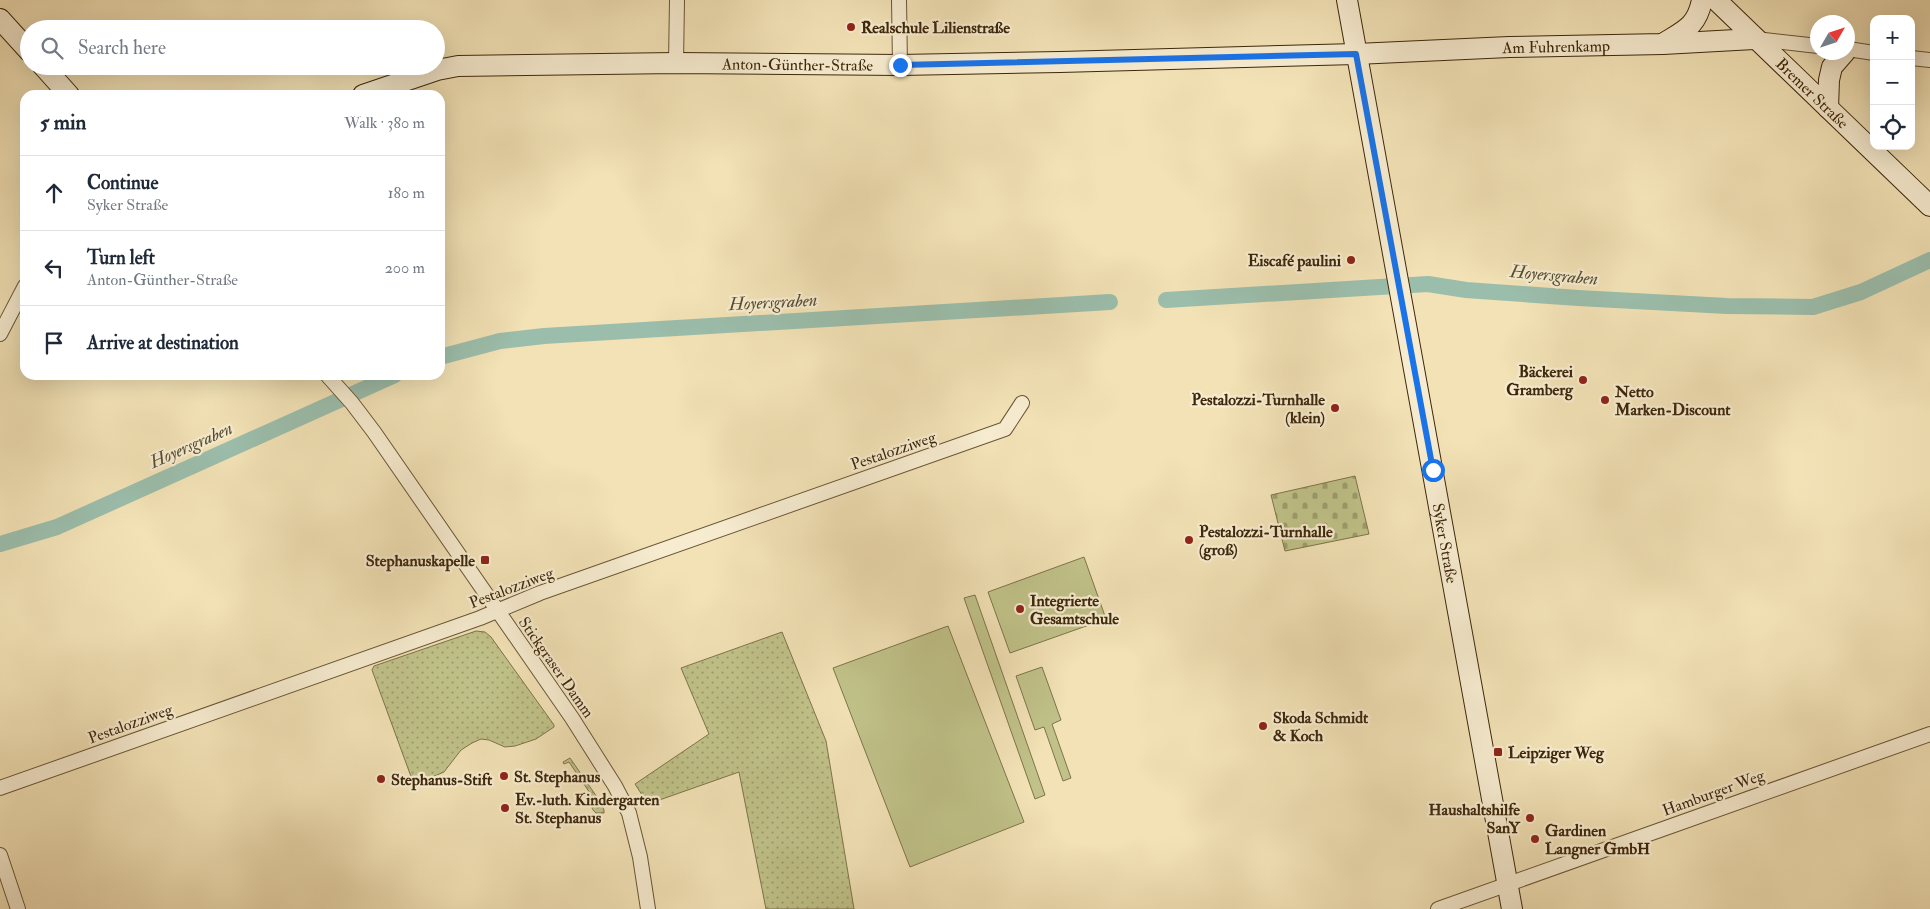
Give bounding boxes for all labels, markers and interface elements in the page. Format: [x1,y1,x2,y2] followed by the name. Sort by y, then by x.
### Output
[1810,15,1855,60] north arrow
[1870,15,1915,150] map controls
[1870,15,1915,60] button: +
[861,18,1010,38] place label: Realschule Lilienstraße
[20,20,445,75] search box
[845,21,857,33] marker: Realschule Lilienstraße
[38,34,66,62] icon: search
[78,36,166,60] text: Search here
[1501,36,1610,58] street label: Am Fuhrenkamp
[721,54,873,76] street label: Anton-Günther-Straße
[889,54,912,77] route end
[1771,54,1853,133] street label: Bremer Straße
[1870,60,1915,105] button: −
[1870,105,1915,150] button: locate
[40,109,86,136] text: 5 min
[344,113,425,133] text: Walk · 380 m
[87,171,158,195] text: Continue
[40,179,68,207] icon: ahead
[388,183,425,203] text: 180 m
[87,195,168,215] text: Syker Straße
[87,246,155,270] text: Turn left
[1248,251,1342,272] place label: Eiscafé paulini
[40,254,68,282] icon: left
[1345,254,1357,266] marker: Eiscafé paulini
[385,258,425,278] text: 200 m
[1508,260,1599,291] water label: Hoyersgraben
[87,270,238,290] text: Anton-Günther-Straße
[727,289,818,316] water label: Hoyersgraben
[40,329,68,357] icon: arrive
[87,331,239,355] text: Arrive at destination
[1506,362,1574,401] place label: Bäckerei Gramberg
[1577,374,1589,386] marker: Bäckerei Gramberg
[1614,382,1731,420] place label: Netto Marken-Discount
[1191,390,1325,428] place label: Pestalozzi-Turnhalle (klein)
[1599,394,1611,406] marker: Netto Marken-Discount
[1329,402,1341,414] marker: Pestalozzi-Turnhalle (klein)
[145,417,236,474] water label: Hoyersgraben
[848,427,940,475] street label: Pestalozziweg
[1422,459,1445,482] route start
[1428,502,1462,585] street label: Syker Straße
[1199,522,1333,561] place label: Pestalozzi-Turnhalle (groß)
[1183,534,1195,546] marker: Pestalozzi-Turnhalle (groß)
[366,551,475,572] place label: Stephanuskapelle
[479,554,491,566] marker: Stephanuskapelle
[466,562,557,613] street label: Pestalozziweg
[1030,591,1119,629] place label: Integrierte Gesamtschule
[1014,603,1026,615] marker: Integrierte Gesamtschule
[514,613,599,722] street label: Stickgraser Damm
[85,699,176,748] street label: Pestalozziweg
[1273,708,1369,746] place label: Skoda Schmidt & Koch
[1257,720,1269,732] marker: Skoda Schmidt & Koch
[1508,743,1605,764] place label: Leipziger Weg
[1492,746,1504,758] marker: Leipziger Weg
[1660,765,1768,821] street label: Hamburger Weg
[514,767,601,788] place label: St. Stephanus
[391,770,493,791] place label: Stephanus-Stift
[498,770,510,782] marker: St. Stephanus
[375,773,387,785] marker: Stephanus-Stift
[515,790,660,829] place label: Ev.-luth. Kindergarten St. Stephanus
[1428,800,1521,838] place label: Haushaltshilfe SanY
[499,802,511,814] marker: Ev.-luth. Kindergarten St. Stephanus
[1524,812,1536,824] marker: Haushaltshilfe SanY
[1545,821,1650,860] place label: Gardinen Langner GmbH
[1529,833,1541,845] marker: Gardinen Langner GmbH

